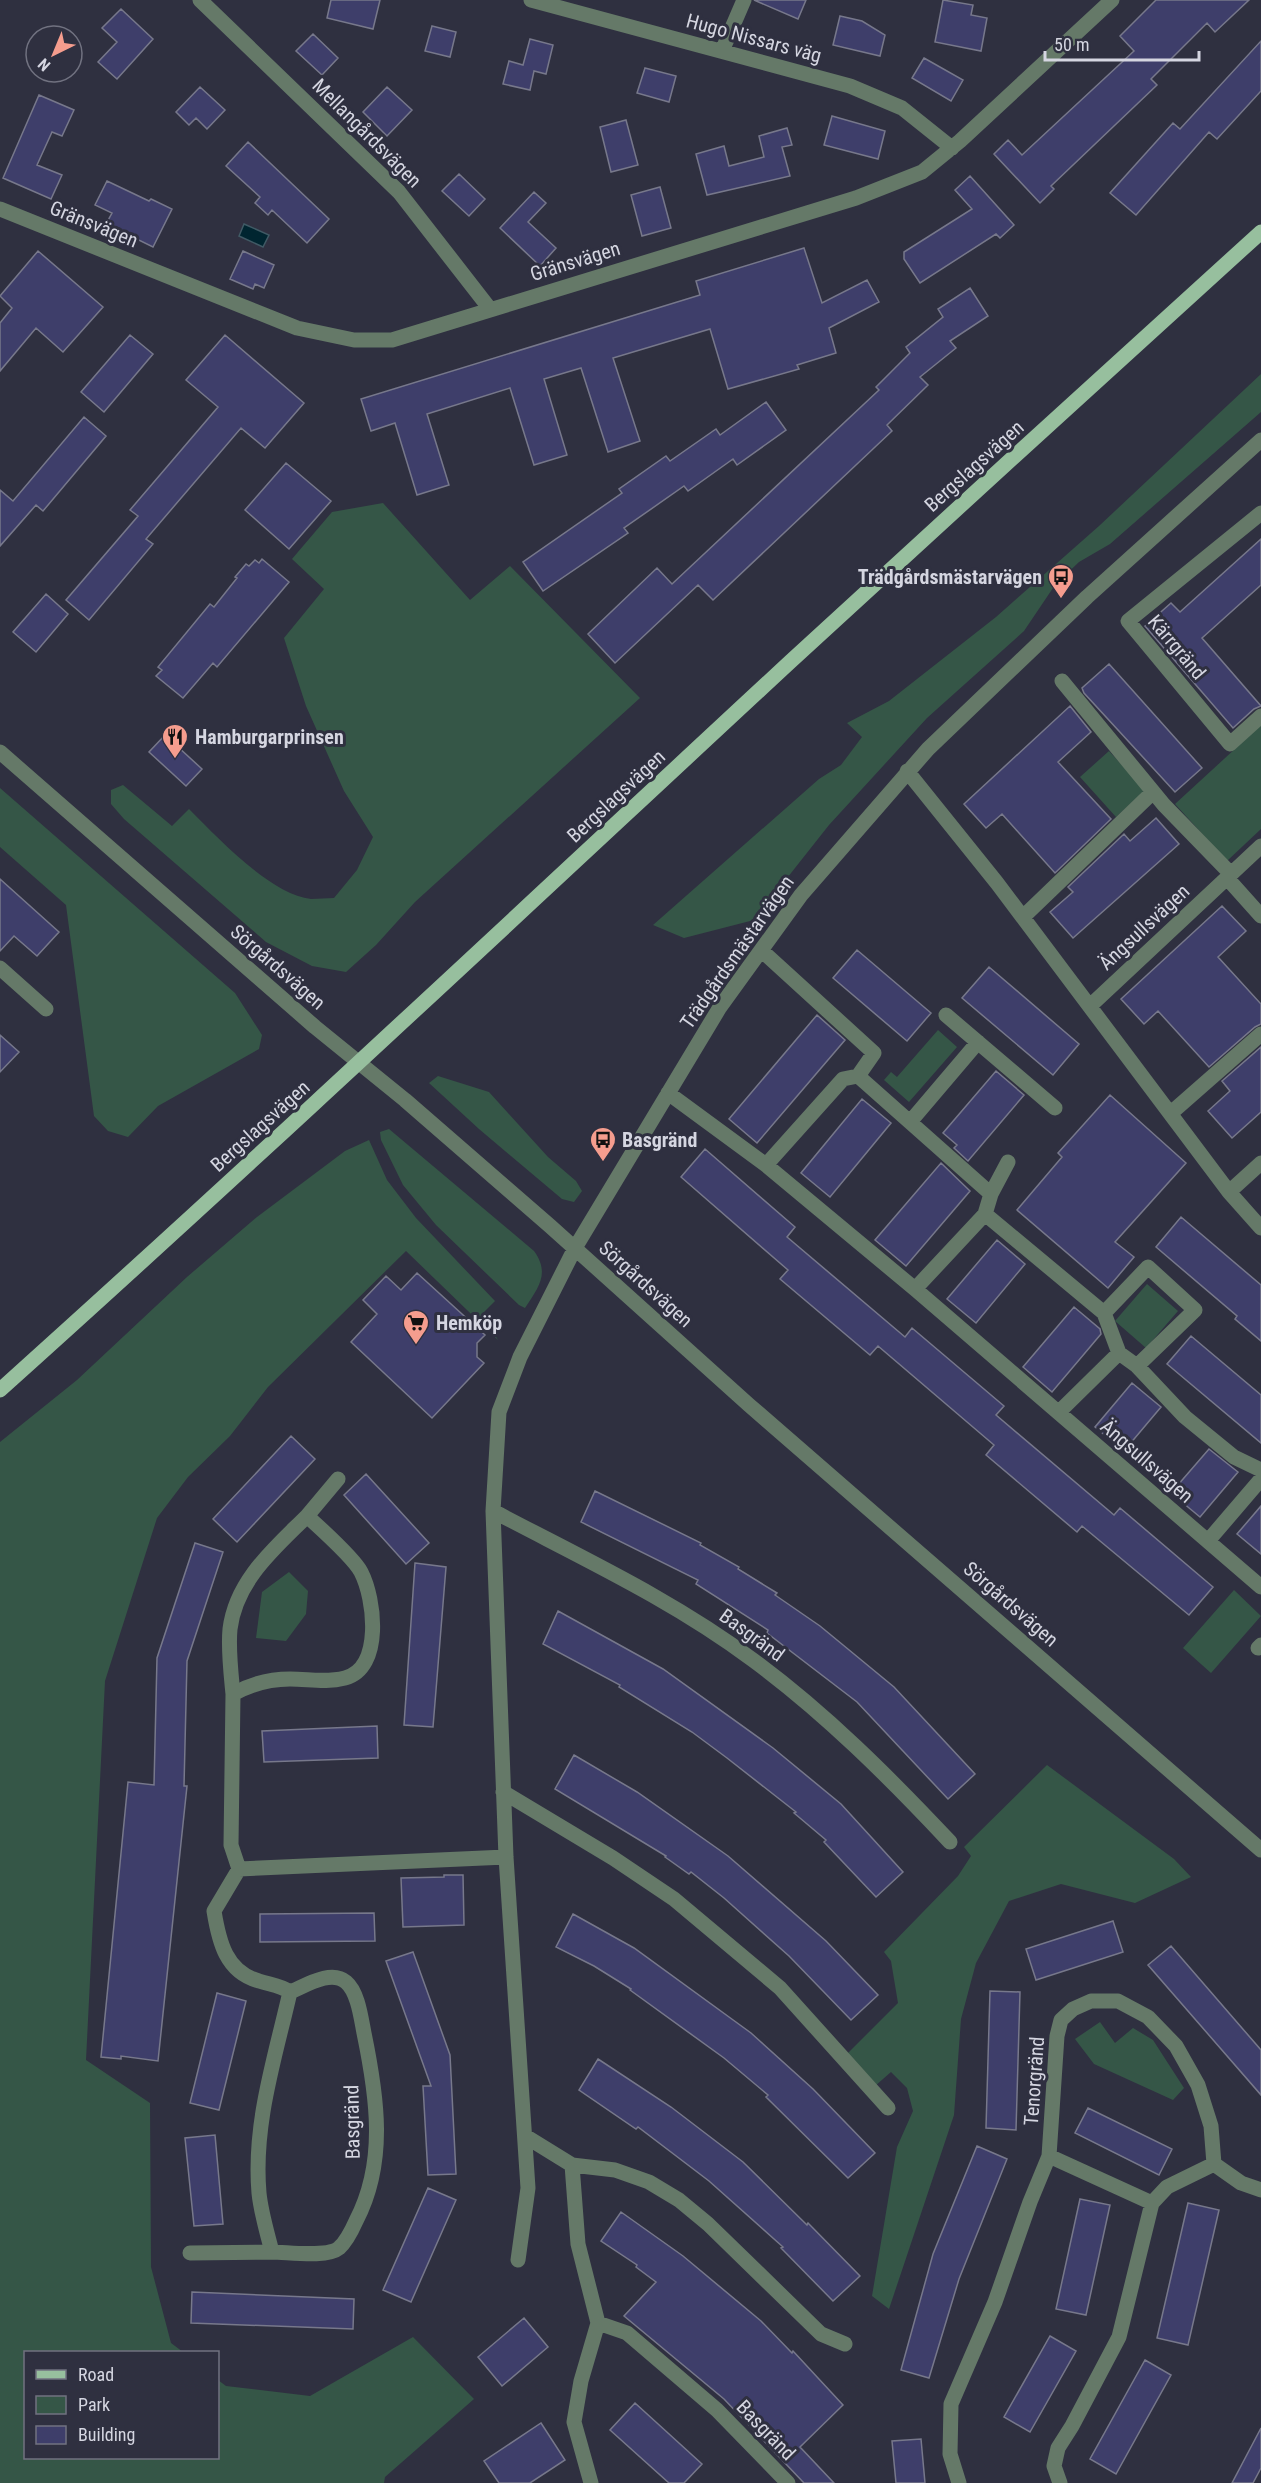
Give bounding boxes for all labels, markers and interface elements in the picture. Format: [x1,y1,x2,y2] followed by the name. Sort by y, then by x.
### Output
[684,8,824,68] street label: Hugo Nissars väg
[24,24,84,84] north arrow
[1045,24,1200,62] scale bar
[1054,34,1089,55] text: 50 m
[34,54,54,75] text: N
[308,74,426,192] street label: Mellangårdsvägen
[46,195,142,253] street label: Gränsvägen
[527,236,623,286] street label: Gränsvägen
[919,415,1029,517] street label: Bergslagsvägen
[1046,562,1076,600] bus stop icon: Trädgårdsmästarvägen
[858,565,1042,589] place label: Trädgårdsmästarvägen
[1143,610,1211,684] street label: Kärrgränd
[160,722,190,760] restaurant icon: Hamburgarprinsen
[195,725,344,749] place label: Hamburgarprinsen
[562,745,670,847] street label: Bergslagsvägen
[675,871,799,1033] street label: Trädgårdsmästarvägen
[1094,879,1194,975] street label: Ängsullsvägen
[226,919,330,1015] street label: Sörgårdsvägen
[205,1075,315,1177] street label: Bergslagsvägen
[588,1125,618,1163] bus stop icon: Basgränd
[622,1128,697,1152] place label: Basgränd
[594,1236,698,1332] street label: Sörgårdsvägen
[401,1308,431,1346] supermarket icon: Hemköp
[436,1311,502,1335] place label: Hemköp
[1096,1414,1198,1508] street label: Ängsullsvägen
[959,1556,1063,1652] street label: Sörgårdsvägen
[715,1603,789,1667] street label: Basgränd
[1019,2036,1049,2126] street label: Tenorgränd
[339,2085,365,2159] street label: Basgränd
[24,2351,219,2459] legend
[78,2364,114,2385] text: Road
[78,2394,110,2415] text: Park
[732,2395,800,2465] street label: Basgränd
[78,2424,135,2445] text: Building

